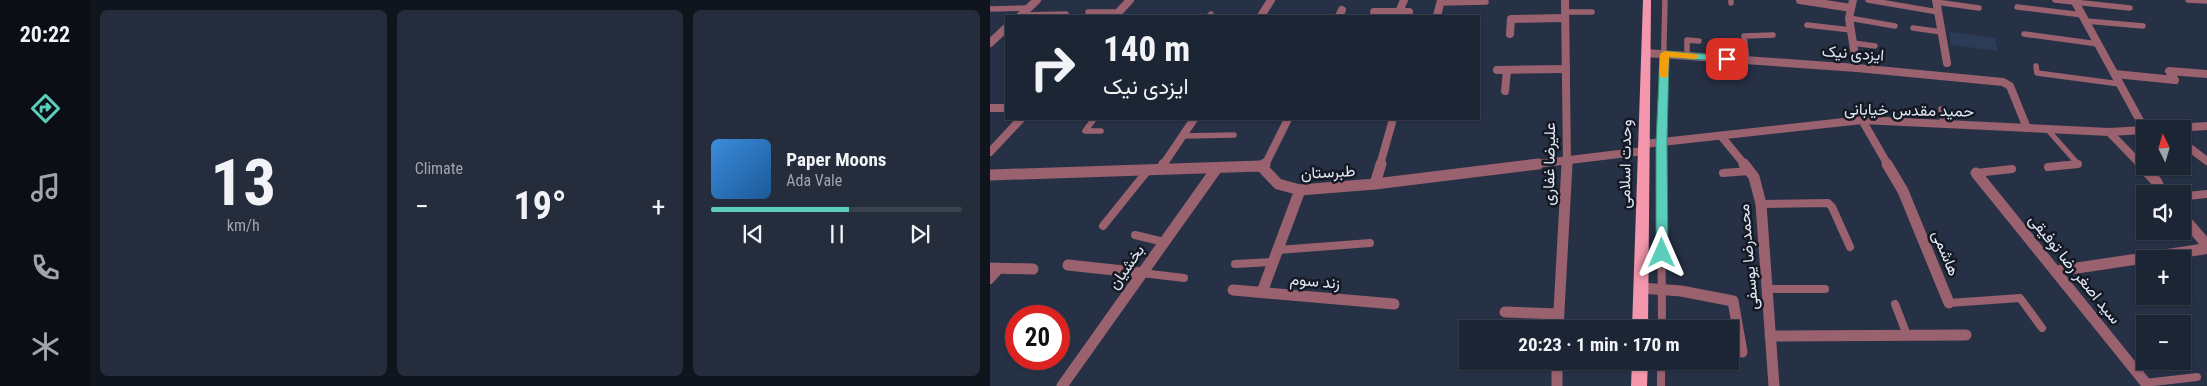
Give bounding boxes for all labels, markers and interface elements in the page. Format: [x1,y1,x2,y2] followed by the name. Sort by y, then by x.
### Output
[20,22,70,47] text: 20:22
[1103,29,1190,70] text: 140 m
[1020,35,1085,100] icon: right
[1706,38,1748,80] pin
[1821,41,1885,66] street label: ایزدی نیک
[1713,45,1741,73] icon: arrive
[1103,74,1189,99] text: ایزدی نیک
[28,91,63,126] icon: directions
[1844,99,1974,122] street label: حمید مقدس خیابانی
[1615,119,1636,209] street label: وحدت اسلامی
[2136,120,2191,175] north arrow
[2136,120,2191,370] map controls
[1539,122,1560,206] street label: علیرضا غفاری
[210,145,276,221] text: 13
[786,148,886,171] text: Paper Moons
[415,159,463,178] text: Climate
[1300,161,1356,184] street label: طبرستان
[28,170,63,205] icon: music
[786,171,842,190] text: Ada Vale
[513,184,567,228] text: 19°
[2136,185,2191,240] button: sound
[415,190,429,223] text: −
[651,190,665,223] text: +
[1734,203,1763,311] street label: محمدرضا یوسفی
[2024,210,2125,328] street label: سید اصغر رضا توفیقی
[227,216,260,235] text: km/h
[739,220,767,248] icon: previous
[823,220,851,248] icon: pause
[906,220,934,248] icon: next
[1635,226,1687,278] position arrow
[1927,227,1964,279] street label: هاشمی
[1104,241,1148,293] street label: بخشیان
[28,250,63,285] icon: phone
[2136,250,2191,305] button: +
[1289,269,1341,294] street label: زند سوم
[1005,305,1070,370] speed limit sign: 20
[2136,315,2191,370] button: −
[28,329,63,364] icon: climate
[1518,333,1680,356] text: 20:23 · 1 min · 170 m

